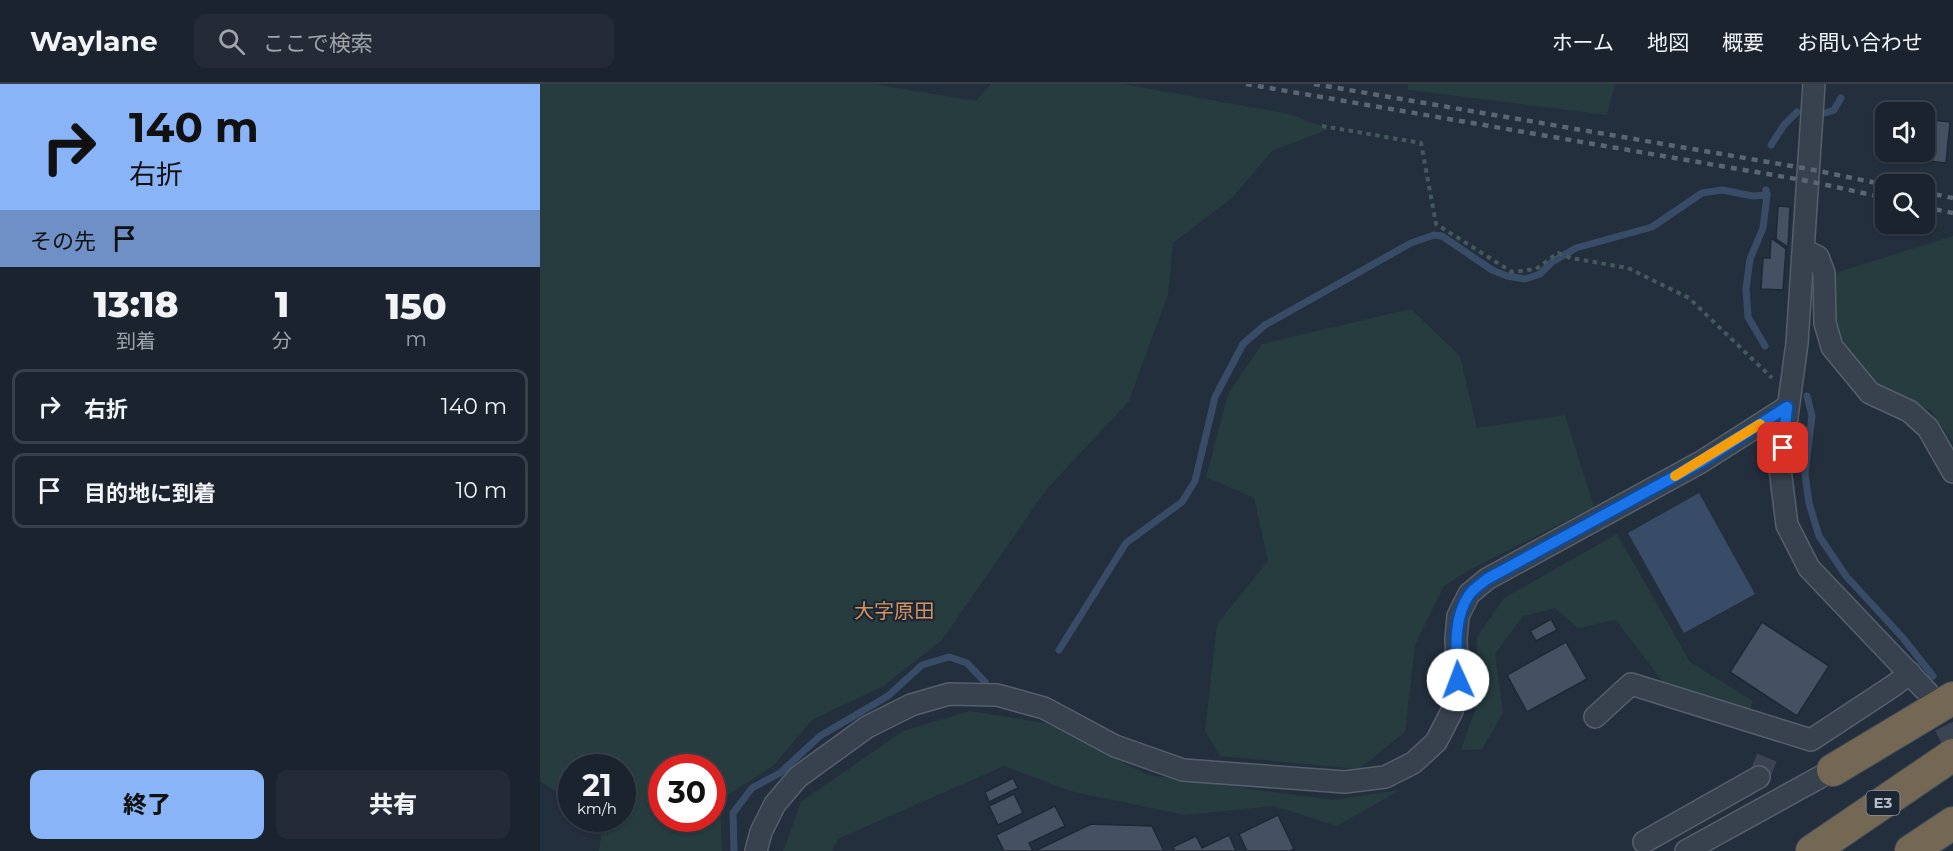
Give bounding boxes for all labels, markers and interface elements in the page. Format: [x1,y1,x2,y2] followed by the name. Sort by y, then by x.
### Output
[194,14,614,68] search box
[30,24,158,58] text: Waylane
[215,25,248,58] icon: search
[263,30,373,57] text: ここで検索
[1552,30,1614,55] text: ホーム
[1647,30,1689,55] text: 地図
[1722,30,1764,55] text: 概要
[1797,30,1923,55] text: お問い合わせ
[129,101,259,153] text: 140 m
[1875,102,1935,234] map controls
[1875,102,1935,162] button: sound
[30,108,108,186] icon: right
[129,158,183,191] text: 右折
[1875,174,1935,234] button: search
[108,222,141,255] icon: arrive
[30,228,96,255] text: その先
[93,282,179,326] text: 13:18
[275,282,289,326] text: 1
[385,284,447,328] text: 150
[405,327,427,351] text: m
[116,329,156,353] text: 到着
[272,329,292,353] text: 分
[33,390,66,423] icon: right
[441,393,507,420] text: 140 m
[84,396,128,423] text: 右折
[1757,422,1808,473] pin
[1766,431,1799,464] icon: arrive
[33,474,66,507] icon: arrive
[455,477,507,504] text: 10 m
[84,480,216,507] text: 目的地に到着
[854,599,934,623] district label: 大字原田
[1426,648,1490,712] position arrow
[648,754,726,832] speed limit sign: 30
[582,767,612,804] text: 21
[30,770,264,839] button: 終了
[276,770,510,839] button: 共有
[1866,791,1900,815] road number: E3
[577,799,617,818] text: km/h

